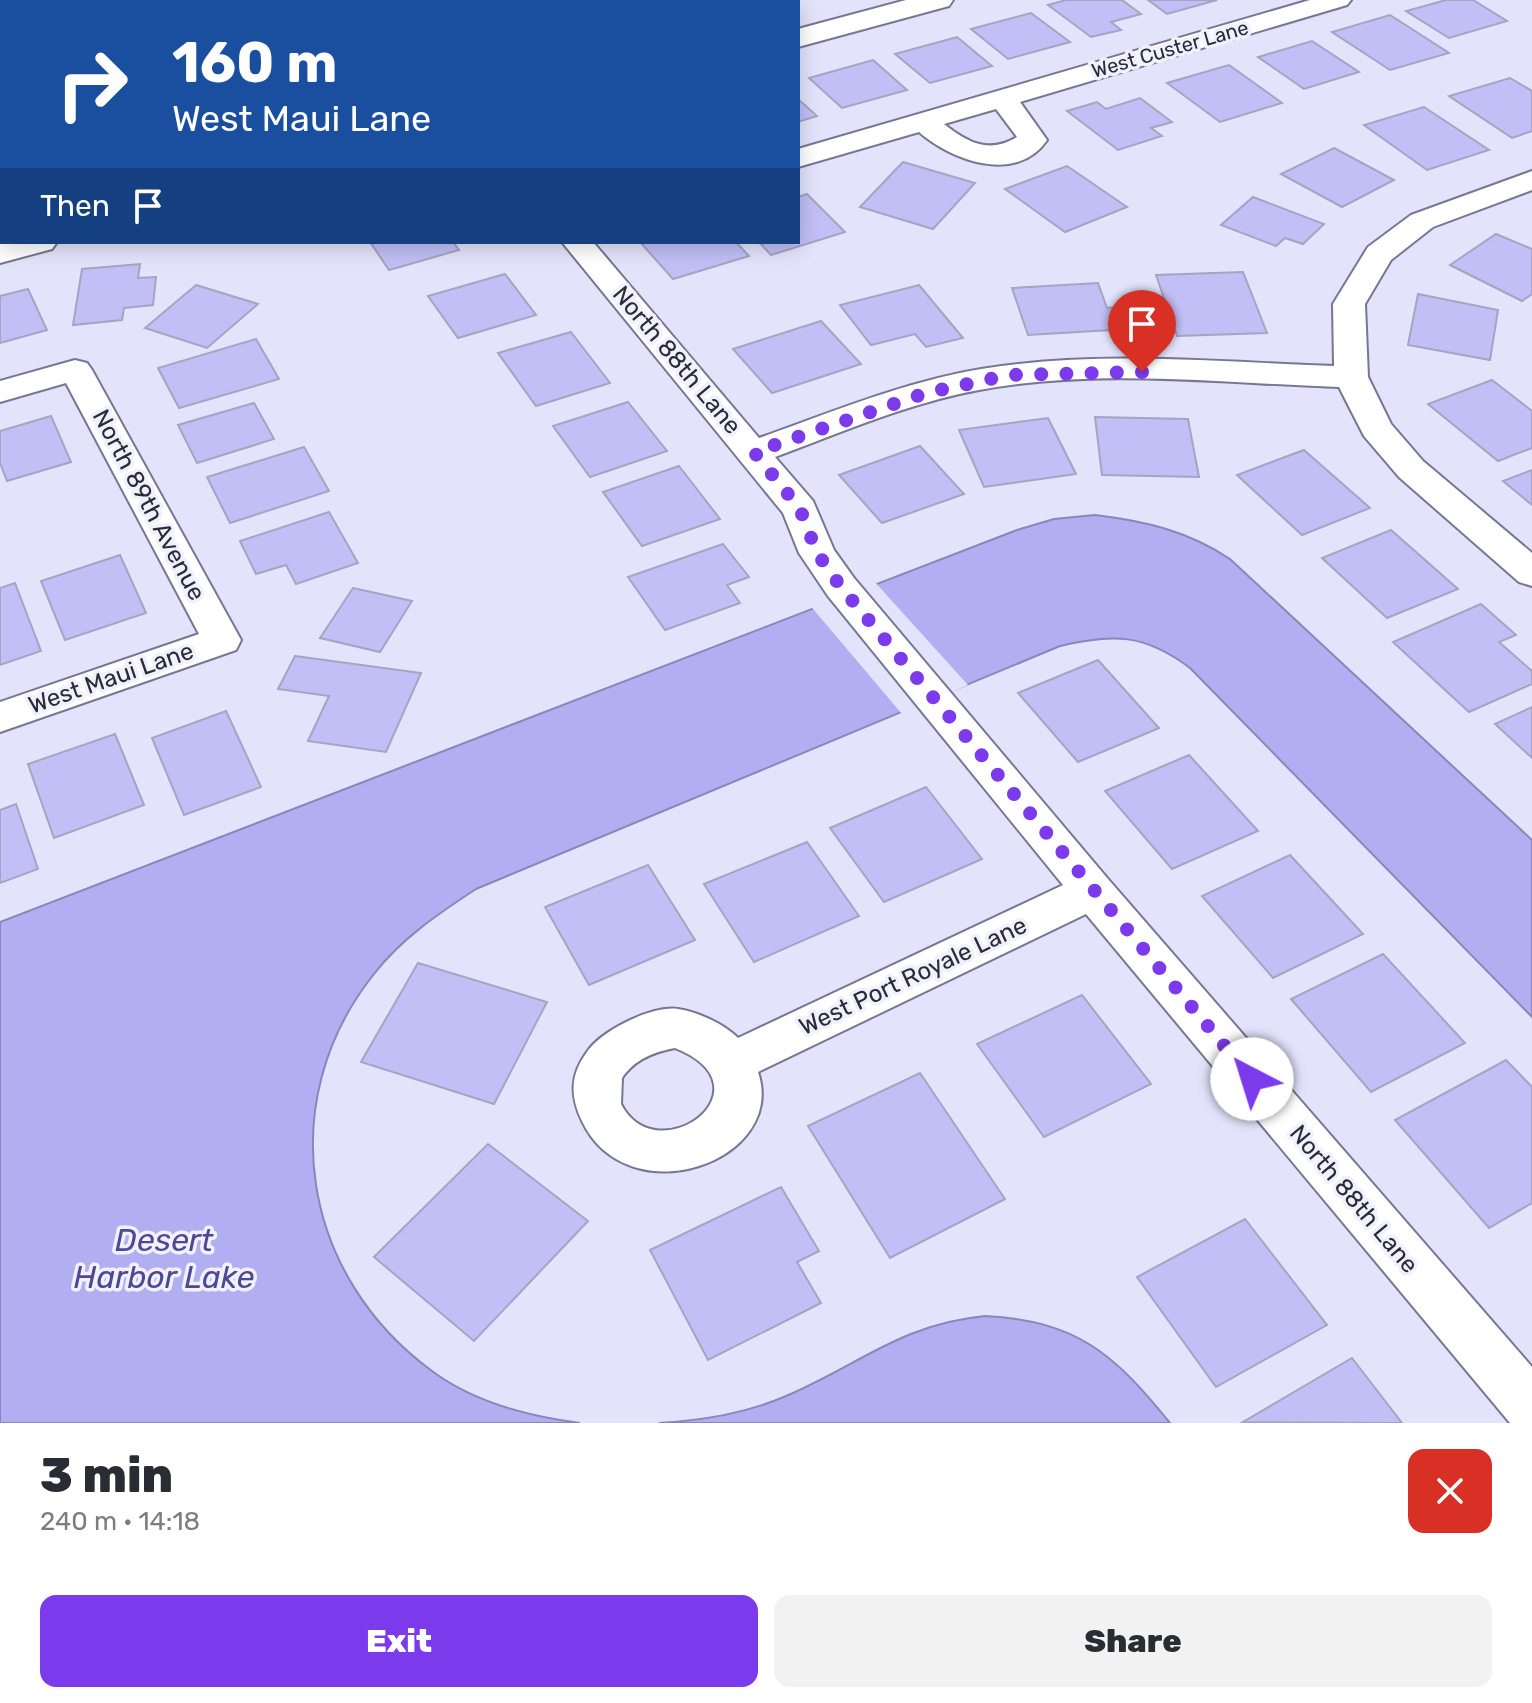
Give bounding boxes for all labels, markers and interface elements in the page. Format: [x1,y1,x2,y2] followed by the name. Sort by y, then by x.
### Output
[1089,15,1251,83] street label: West Custer Lane
[172,30,338,96] text: 160 m
[40,32,144,136] icon: right
[172,97,431,140] text: West Maui Lane
[126,184,170,228] icon: arrive
[40,188,110,224] text: Then
[607,280,747,440] street label: North 88th Lane
[1108,290,1176,372] pin
[1120,302,1164,346] icon: arrive
[87,405,211,605] street label: North 89th Avenue
[25,637,197,719] street label: West Maui Lane
[795,911,1031,1041] street label: West Port Royale Lane
[1210,1037,1294,1121] position arrow
[1284,1119,1424,1279] street label: North 88th Lane
[74,1221,255,1296] water label: Desert Harbor Lake
[40,1447,173,1504] text: 3 min
[1408,1449,1492,1533] button: close
[40,1506,200,1537] text: 240 m · 14:18
[40,1595,758,1687] button: Exit
[774,1595,1492,1687] button: Share

